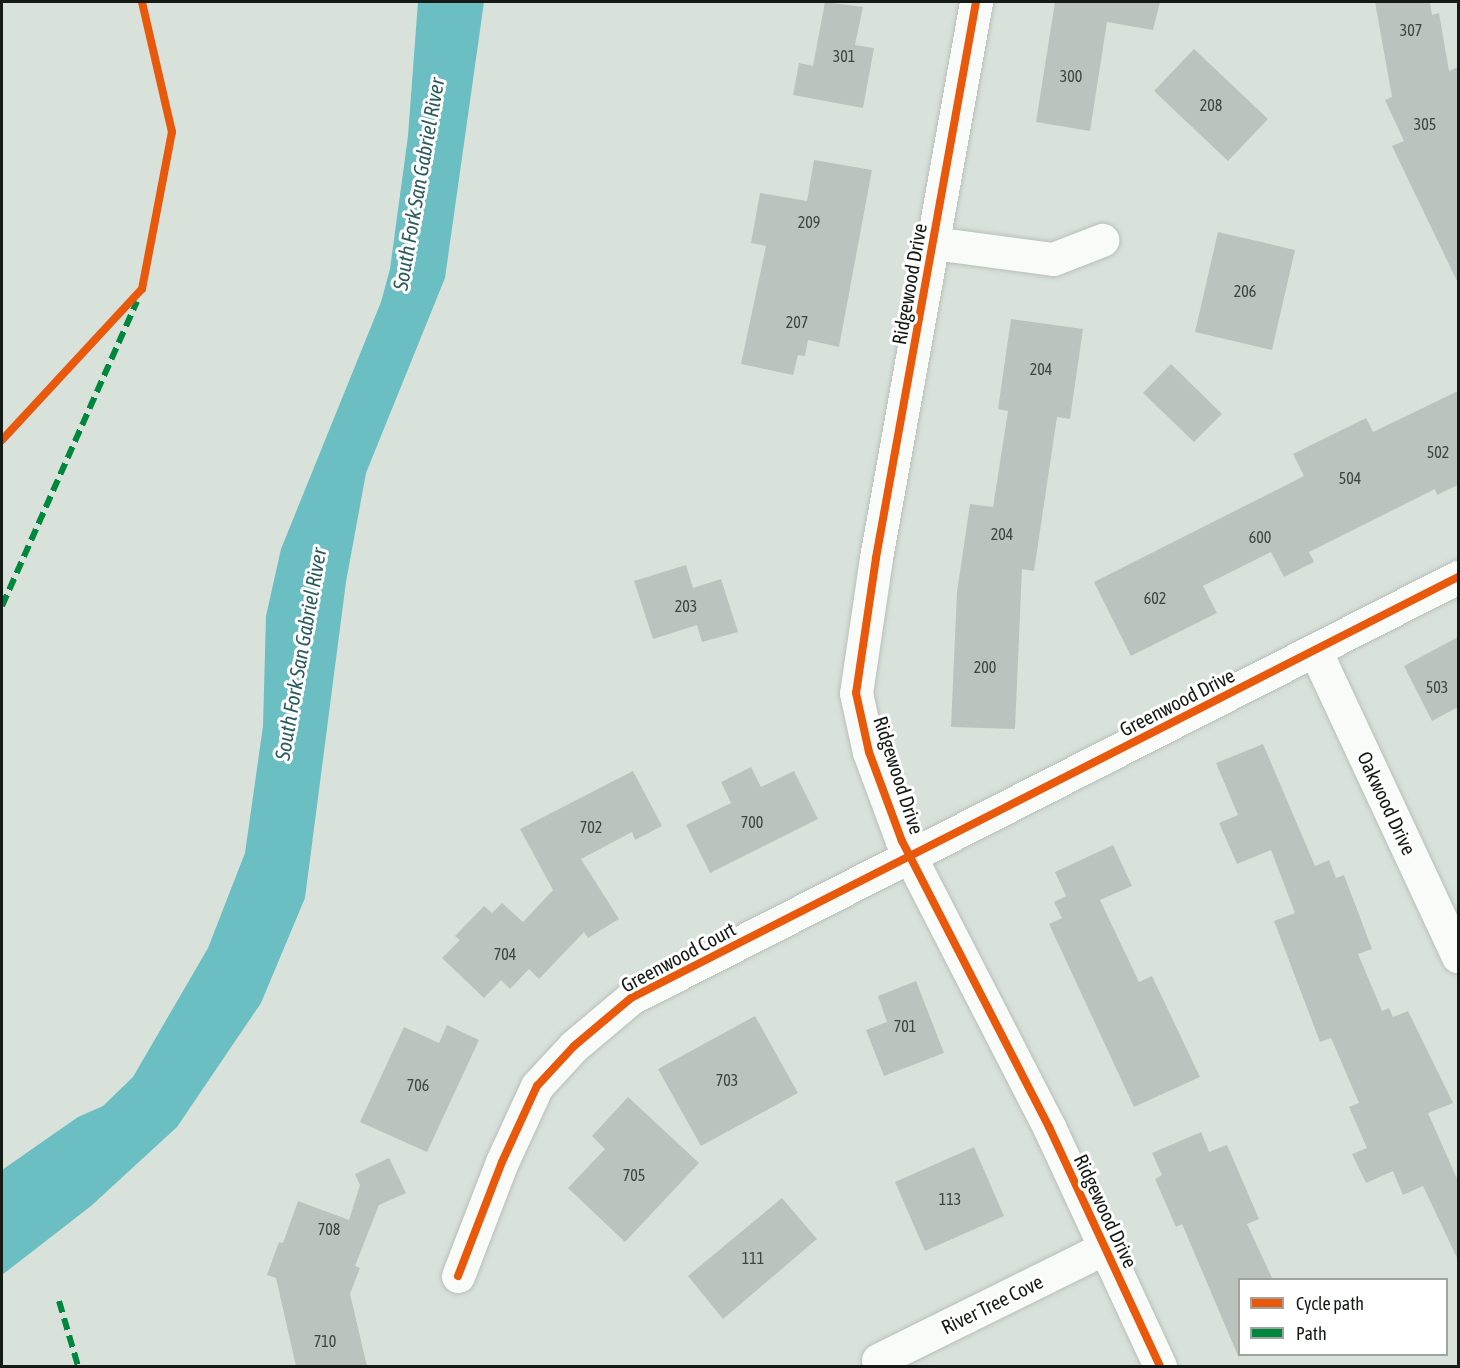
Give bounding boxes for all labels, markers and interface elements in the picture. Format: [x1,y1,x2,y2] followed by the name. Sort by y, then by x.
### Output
[1400,20,1422,40] house number: 307
[833,46,855,66] house number: 301
[1060,66,1082,86] house number: 300
[387,76,449,292] water label: South Fork San Gabriel River
[1200,95,1222,115] house number: 208
[1414,114,1436,134] house number: 305
[798,212,820,232] house number: 209
[887,221,931,347] street label: Ridgewood Drive
[1234,281,1256,301] house number: 206
[786,312,808,332] house number: 207
[1030,359,1052,379] house number: 204
[1427,442,1449,462] house number: 502
[1339,468,1361,488] house number: 504
[991,524,1013,544] house number: 204
[1249,527,1271,547] house number: 600
[269,546,331,762] water label: South Fork San Gabriel River
[1144,588,1166,608] house number: 602
[675,596,697,616] house number: 203
[974,657,996,677] house number: 200
[1115,663,1239,741] street label: Greenwood Drive
[1426,677,1448,697] house number: 503
[869,713,929,837] street label: Ridgewood Drive
[1353,747,1421,859] street label: Oakwood Drive
[741,812,763,832] house number: 700
[580,817,602,837] house number: 702
[617,917,739,997] street label: Greenwood Court
[494,944,516,964] house number: 704
[894,1016,916,1036] house number: 701
[716,1070,738,1090] house number: 703
[407,1075,429,1095] house number: 706
[1069,1150,1143,1272] street label: Ridgewood Drive
[623,1165,645,1185] house number: 705
[939,1189,961,1209] house number: 113
[318,1219,340,1239] house number: 708
[742,1248,764,1268] house number: 111
[937,1269,1047,1339] street label: River Tree Cove
[1238,1278,1448,1356] legend
[1296,1293,1364,1314] text: Cycle path
[1296,1323,1327,1344] text: Path
[314,1331,336,1351] house number: 710

